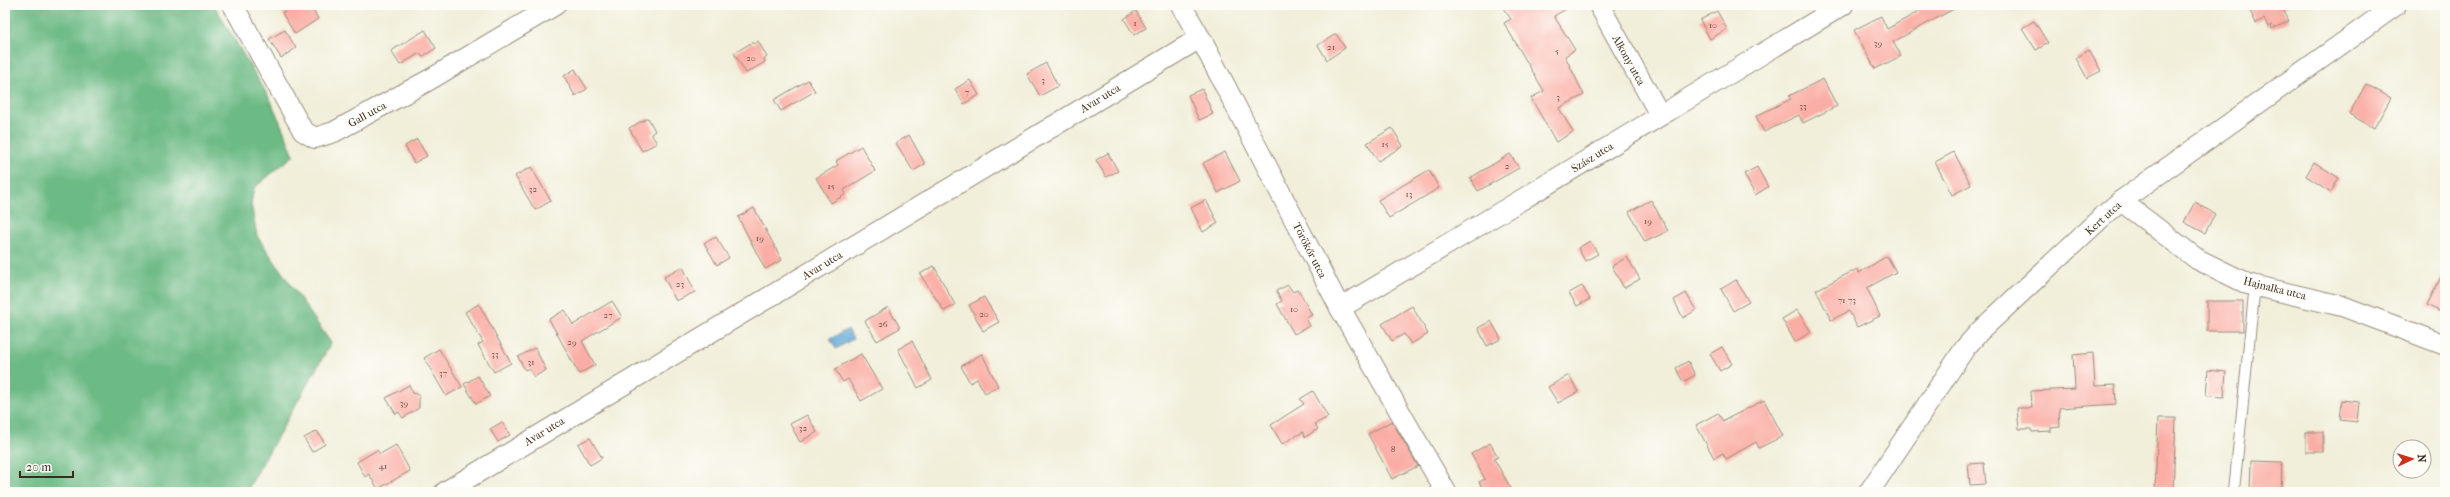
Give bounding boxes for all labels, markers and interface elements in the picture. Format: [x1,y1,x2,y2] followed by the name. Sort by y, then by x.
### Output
[1133,18,1137,28] house number: 1
[1709,20,1717,30] house number: 10
[1609,32,1648,88] street label: Alkony utca
[1874,38,1882,48] house number: 39
[1327,42,1335,52] house number: 21
[1555,46,1559,56] house number: 5
[746,53,756,63] house number: 20
[1041,75,1045,85] house number: 3
[1077,81,1123,116] street label: Avar utca
[965,87,970,97] house number: 7
[1556,92,1560,102] house number: 3
[346,98,389,130] street label: Gall utca
[1799,101,1807,111] house number: 33
[1381,139,1389,149] house number: 15
[1569,139,1616,175] street label: Szász utca
[1505,161,1510,171] house number: 2
[827,181,835,191] house number: 15
[529,184,538,194] house number: 32
[1406,189,1413,199] house number: 13
[2083,198,2125,238] street label: Kert utca
[1644,216,1652,226] house number: 19
[1290,220,1330,281] street label: Törökőr utca
[756,233,764,243] house number: 19
[799,248,845,283] street label: Avar utca
[2242,274,2309,303] street label: Hajnalka utca
[676,279,684,289] house number: 23
[1838,295,1856,305] house number: 71-73
[1290,304,1298,314] house number: 10
[979,309,989,319] house number: 20
[604,310,613,320] house number: 27
[878,319,888,329] house number: 26
[567,337,577,347] house number: 29
[491,349,499,359] house number: 33
[528,357,534,367] house number: 31
[439,368,448,378] house number: 37
[400,398,408,408] house number: 39
[521,414,567,449] street label: Avar utca
[799,423,808,433] house number: 32
[2392,439,2432,479] north arrow
[1391,444,1396,454] house number: 8
[20,453,73,479] scale bar
[2415,454,2428,464] text: N
[26,460,51,474] text: 20 m
[379,461,387,471] house number: 41

